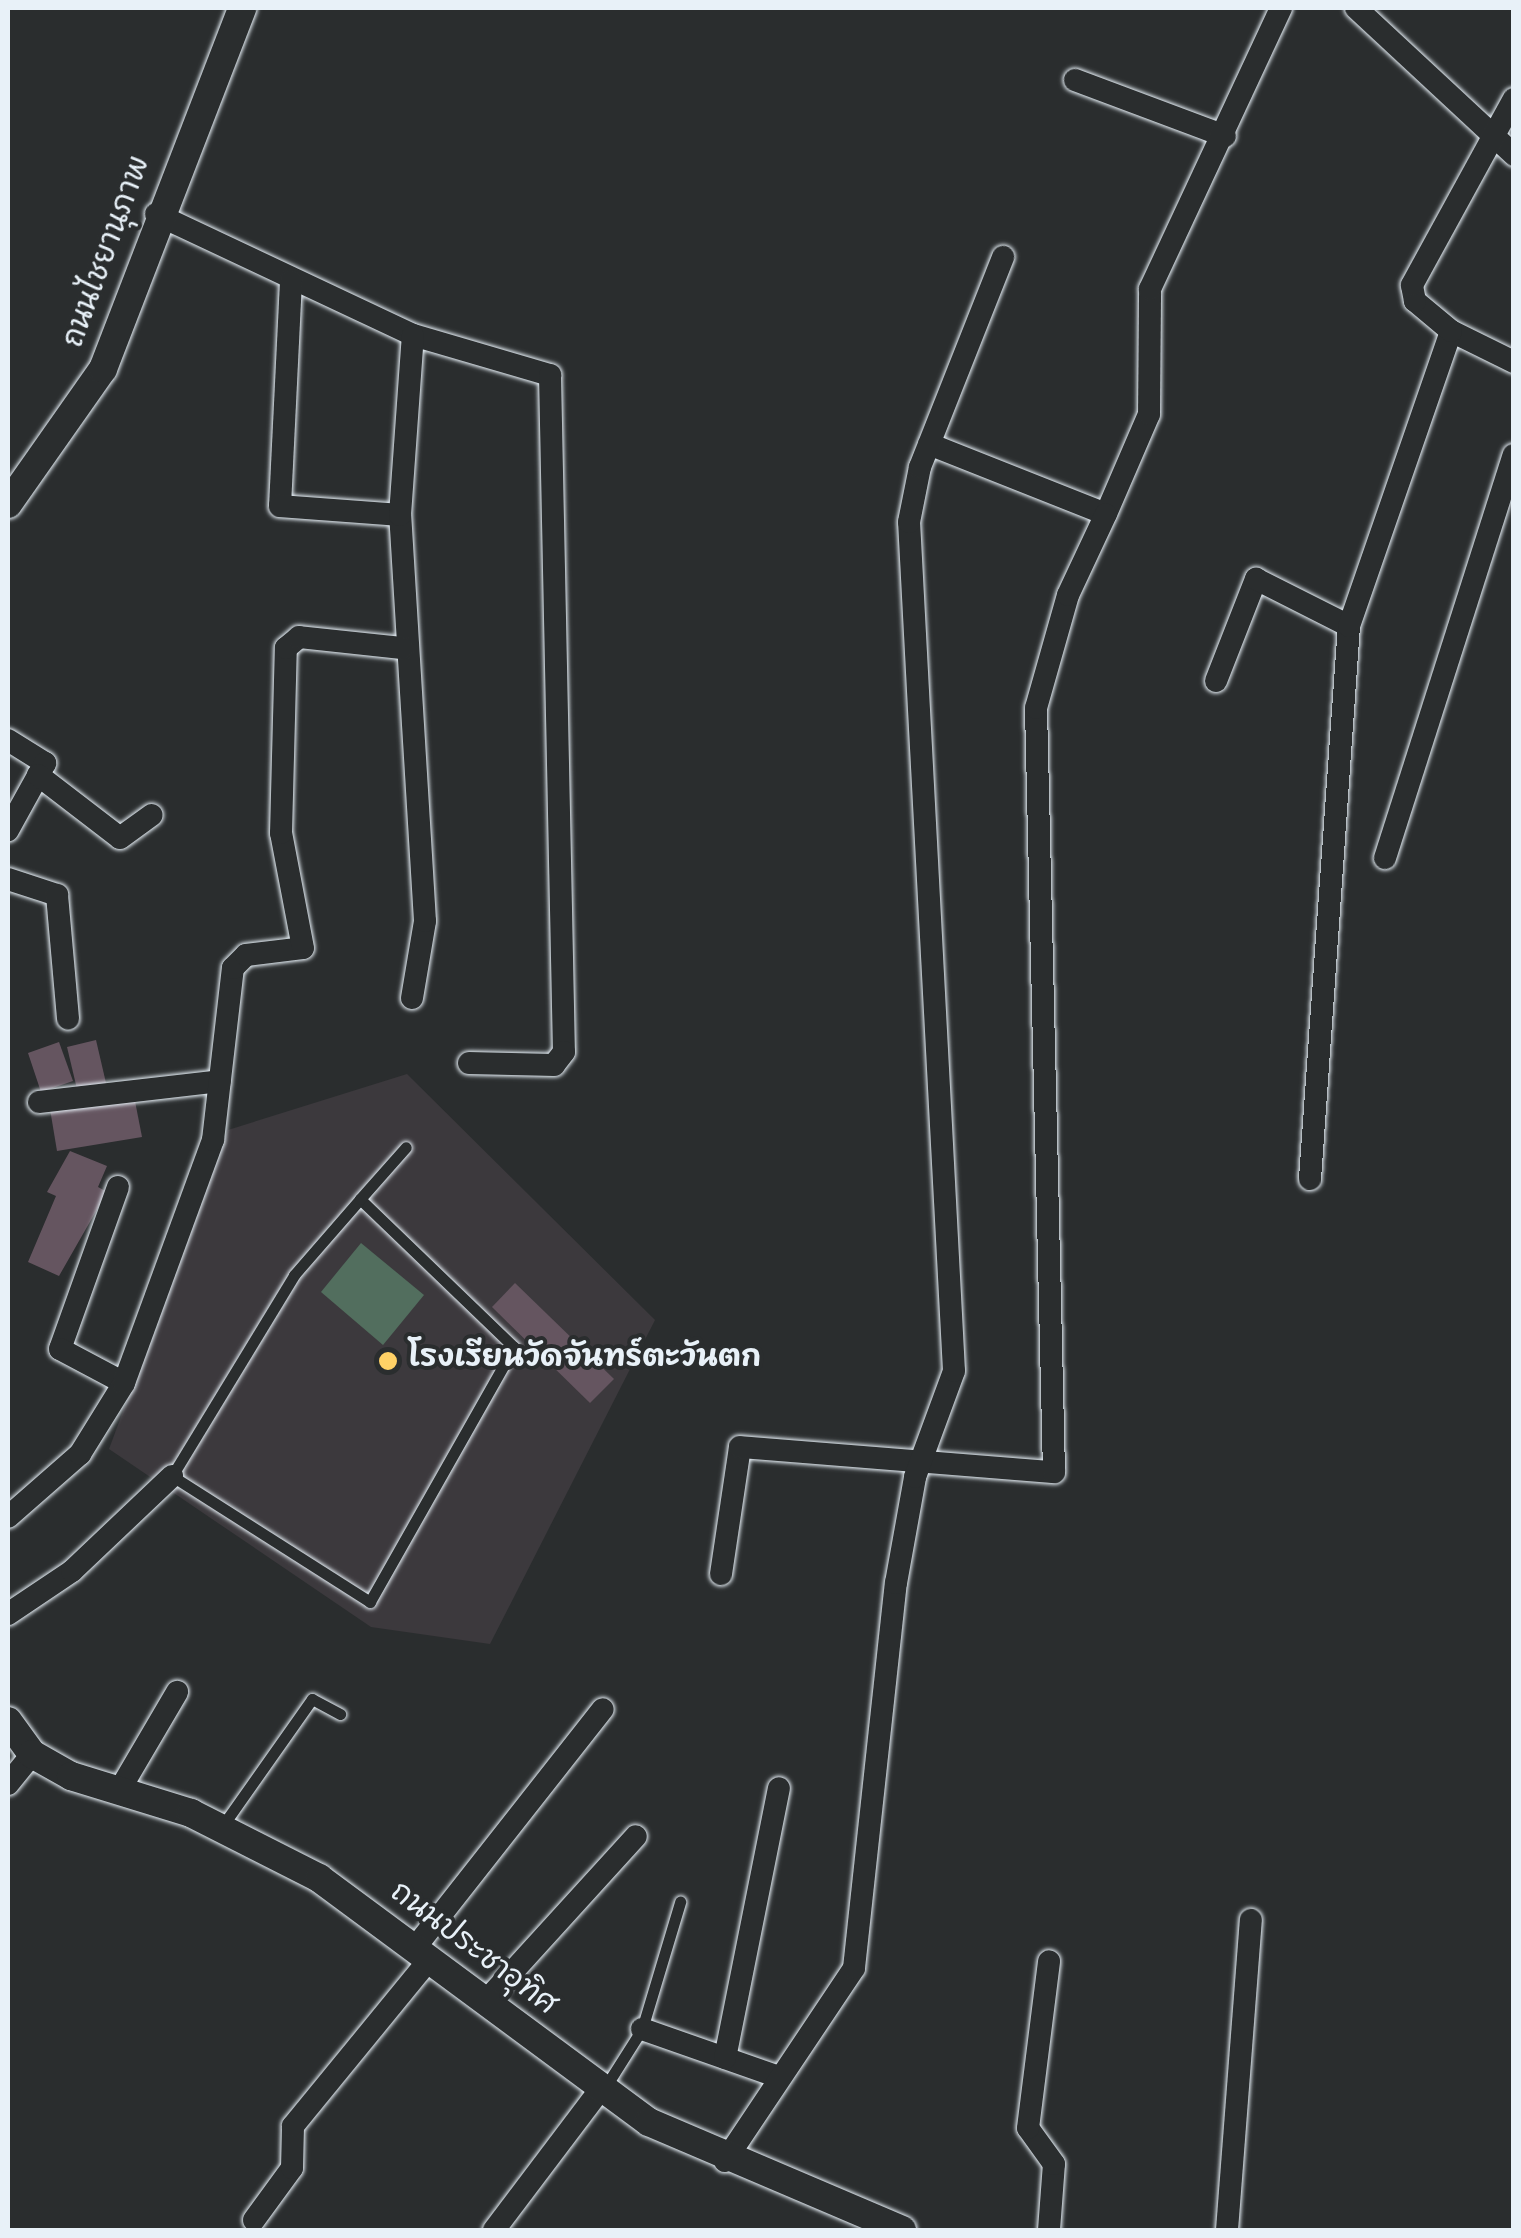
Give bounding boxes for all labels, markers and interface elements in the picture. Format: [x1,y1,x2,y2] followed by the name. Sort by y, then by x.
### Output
[59,152,161,354] street label: ถนนไชยานุภาพ
[408,1343,761,1379] place label: โรงเรียนวัดจันทร์ตะวันตก
[377,1350,399,1372] marker: โรงเรียนวัดจันทร์ตะวันตก
[381,1877,561,2025] street label: ถนนประชาอุทิศ

